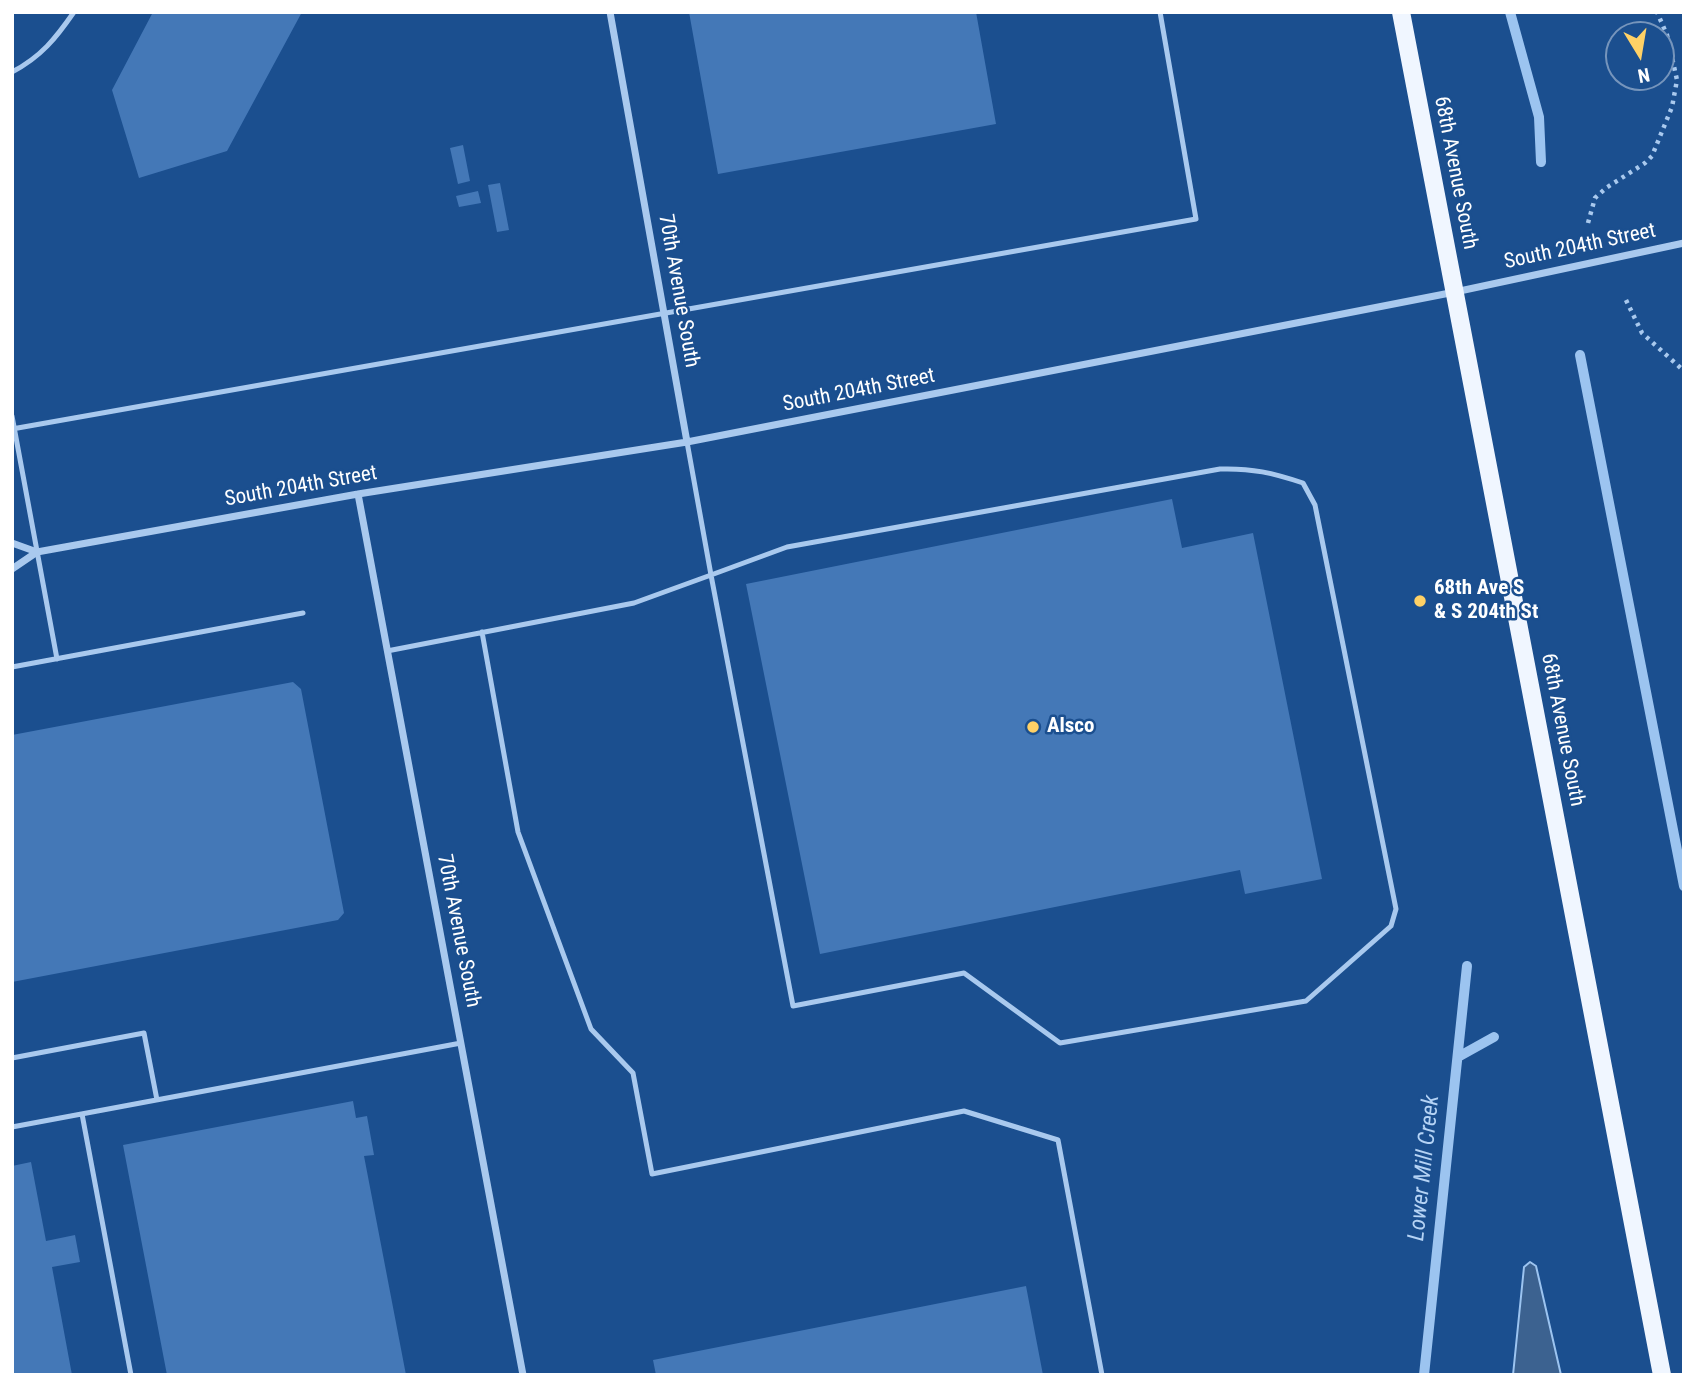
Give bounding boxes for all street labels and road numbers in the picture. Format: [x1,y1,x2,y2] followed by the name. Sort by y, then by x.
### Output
[1428,94,1482,252] street label: 68th Avenue South
[652,212,704,370] street label: 70th Avenue South
[1502,219,1658,275] street label: South 204th Street
[781,364,937,418] street label: South 204th Street
[223,461,379,513] street label: South 204th Street
[1535,651,1589,809] street label: 68th Avenue South
[431,852,485,1010] street label: 70th Avenue South

